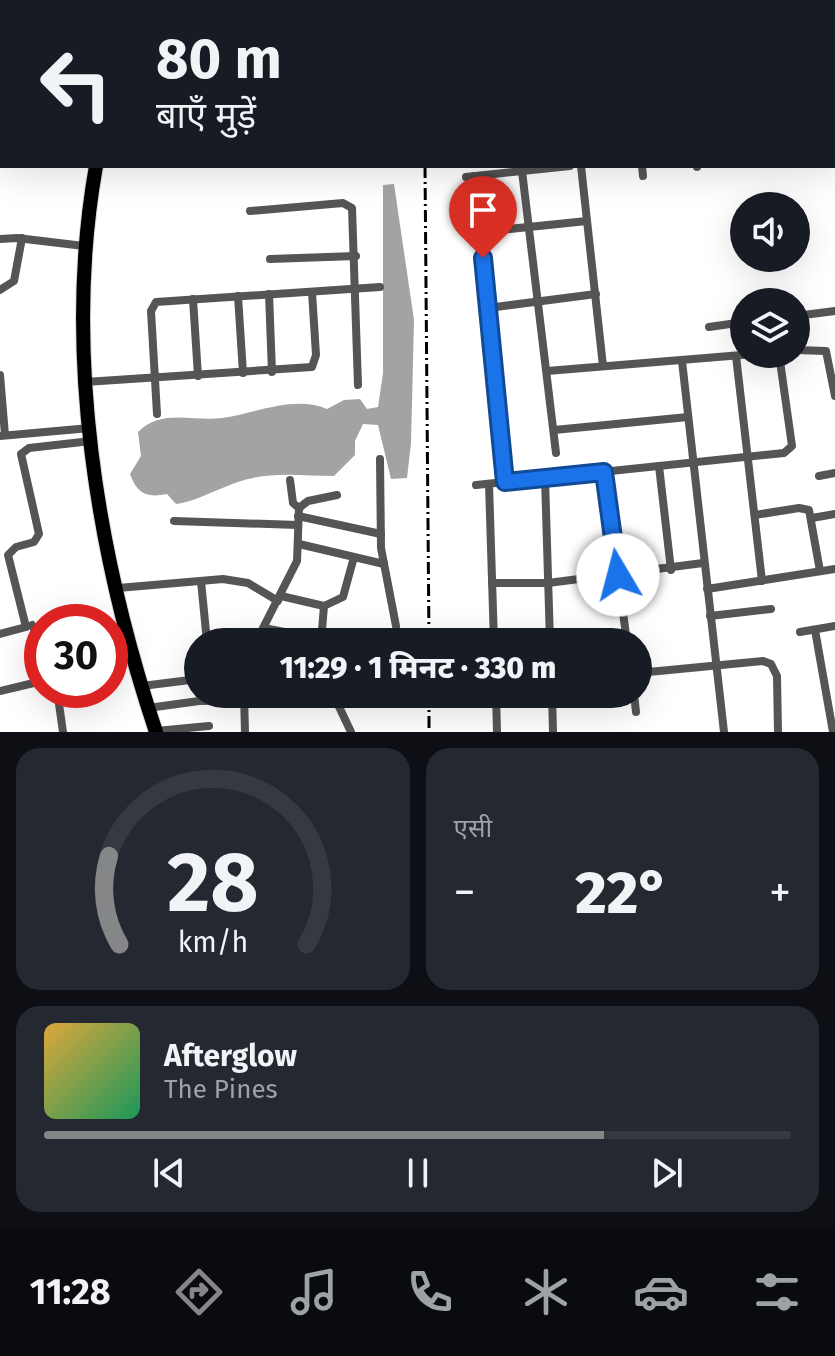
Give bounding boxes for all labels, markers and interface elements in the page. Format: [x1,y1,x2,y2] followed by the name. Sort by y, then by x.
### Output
[156,26,282,93] text: 80 m
[24,32,128,136] icon: left
[156,94,256,138] text: बाएँ मुड़ें
[449,176,517,258] pin
[461,188,505,232] icon: arrive
[730,192,810,368] map controls
[730,192,810,272] button: sound
[730,288,810,368] button: layers
[576,533,660,617] position arrow
[24,604,128,708] speed limit sign: 30
[280,650,556,686] text: 11:29 · 1 मिनट · 330 m
[454,813,492,844] text: एसी
[167,833,258,933] text: 28
[575,857,669,929] text: 22°
[454,866,476,919] text: −
[769,866,791,919] text: +
[177,925,248,960] text: km/h
[164,1038,297,1074] text: Afterglow
[164,1074,278,1105] text: The Pines
[147,1151,191,1195] icon: previous
[396,1151,440,1195] icon: pause
[645,1151,689,1195] icon: next
[171,1264,227,1320] icon: directions
[286,1264,342,1320] icon: music
[402,1264,458,1320] icon: phone
[518,1264,574,1320] icon: climate
[633,1264,689,1320] icon: car
[749,1264,805,1320] icon: filters
[30,1270,111,1314] text: 11:28

